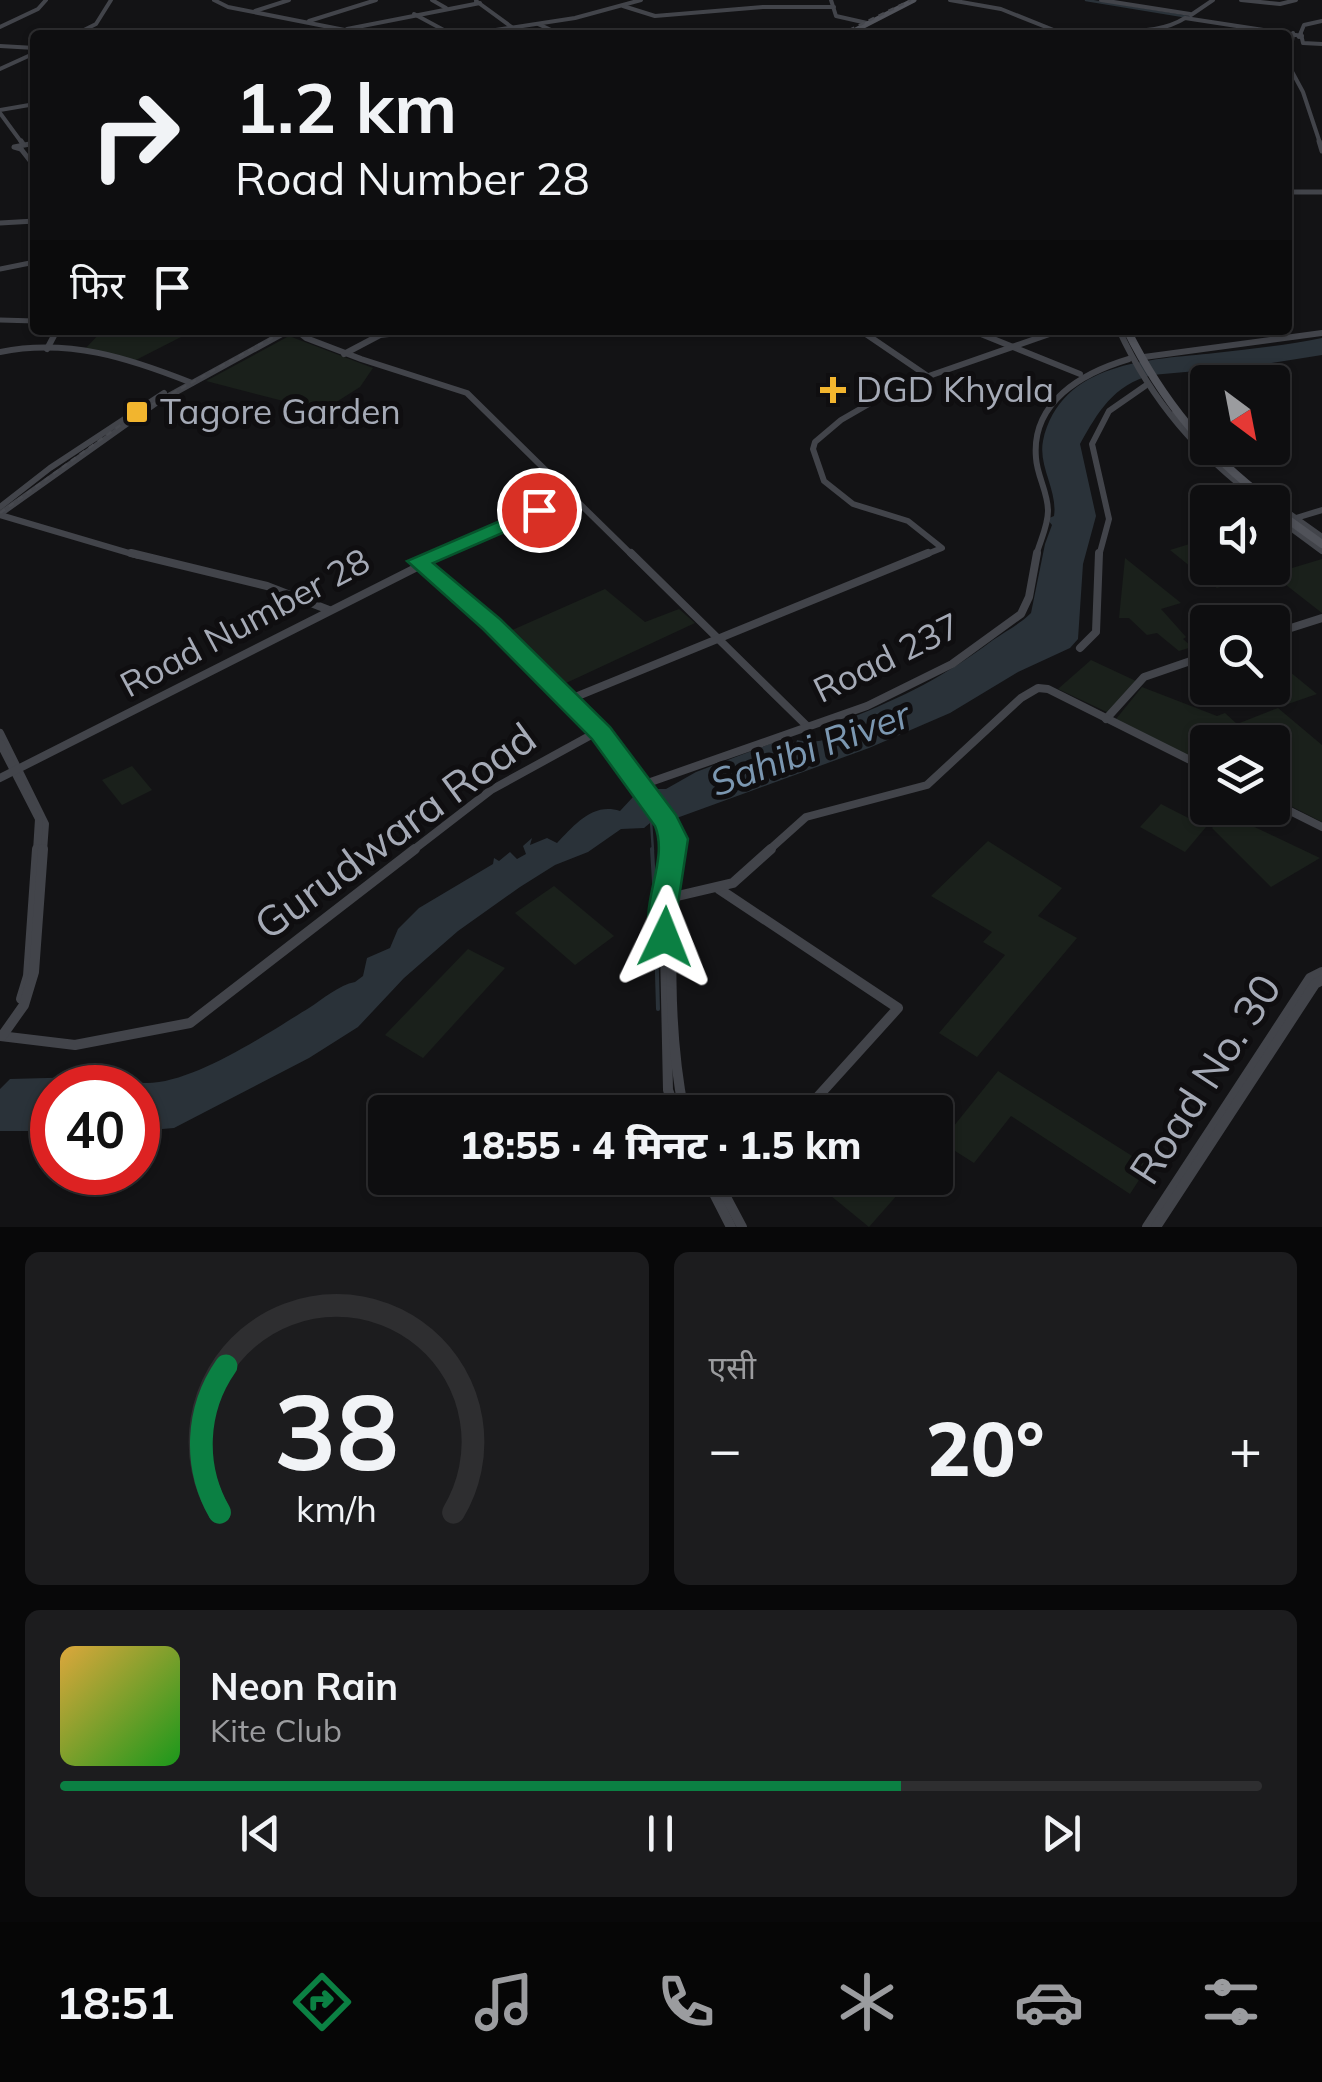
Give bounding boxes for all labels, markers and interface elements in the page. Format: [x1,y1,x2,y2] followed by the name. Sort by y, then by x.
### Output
[235,63,457,151] text: 1.2 km
[70,70,200,200] icon: right
[235,150,590,206] text: Road Number 28
[145,260,200,315] icon: arrive
[70,261,125,309] text: फिर
[1190,365,1290,465] north arrow
[1190,365,1290,825] map controls
[856,367,1054,411] place label: DGD Khyala
[820,377,846,403] marker: DGD Khyala
[160,389,401,433] place label: Tagore Garden
[124,399,150,425] marker: Tagore Garden
[497,468,582,553] pin
[512,483,567,538] icon: arrive
[1190,485,1290,585] button: sound
[112,538,377,706] street label: Road Number 28
[806,603,967,711] street label: Road 237
[1190,605,1290,705] button: search
[703,689,918,806] water label: Sahibi River
[244,711,546,951] street label: Gurudwara Road
[1190,725,1290,825] button: layers
[613,885,717,989] position arrow
[1117,964,1292,1194] street label: Road No. 30
[30,1065,160,1195] speed limit sign: 40
[460,1121,861,1169] text: 18:55 · 4 मिनट · 1.5 km
[709,1347,756,1387] text: एसी
[274,1365,399,1496] text: 38
[926,1401,1045,1495] text: 20°
[709,1414,742,1483] text: −
[1229,1414,1262,1483] text: +
[296,1486,377,1531] text: km/h
[210,1662,398,1710] text: Neon Rain
[210,1710,342,1750] text: Kite Club
[233,1806,288,1861] icon: previous
[633,1806,688,1861] icon: pause
[1034,1806,1089,1861] icon: next
[287,1967,357,2037] icon: directions
[469,1967,539,2037] icon: music
[651,1967,721,2037] icon: phone
[832,1967,902,2037] icon: climate
[1014,1967,1084,2037] icon: car
[1196,1967,1266,2037] icon: filters
[56,1974,175,2030] text: 18:51

